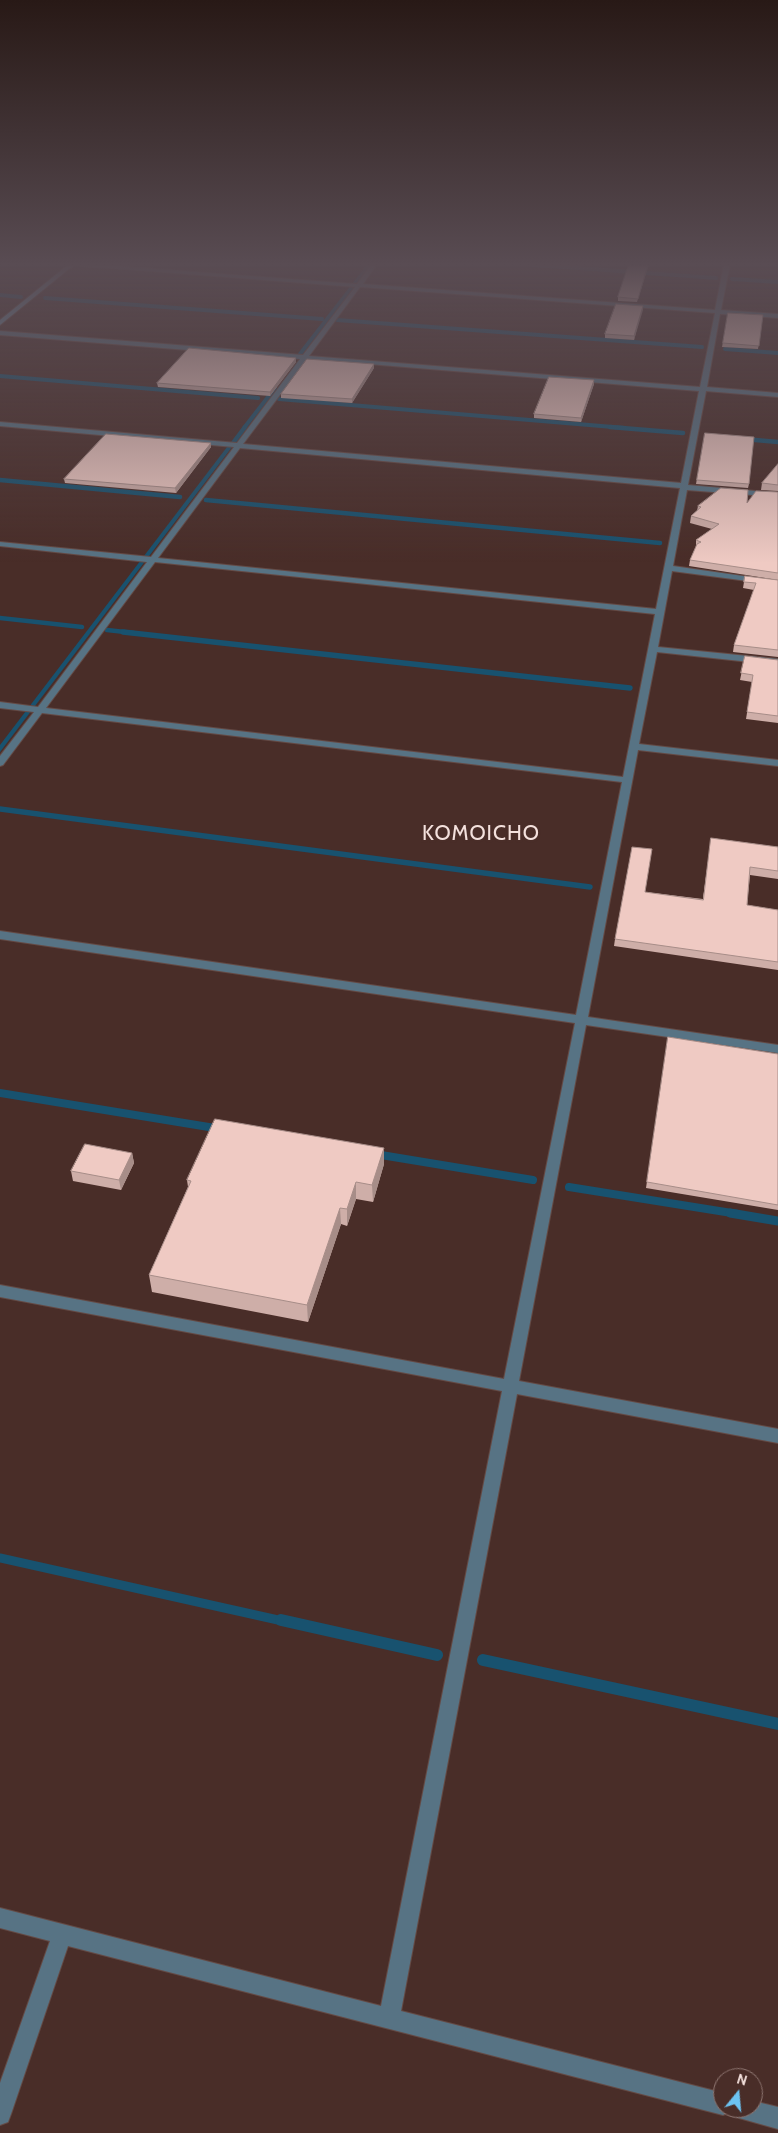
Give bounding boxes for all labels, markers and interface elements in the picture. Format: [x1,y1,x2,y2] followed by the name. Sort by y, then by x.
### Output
[421,821,541,847] district label: KOMOICHO
[713,2068,763,2118] north arrow
[735,2070,749,2090] text: N

